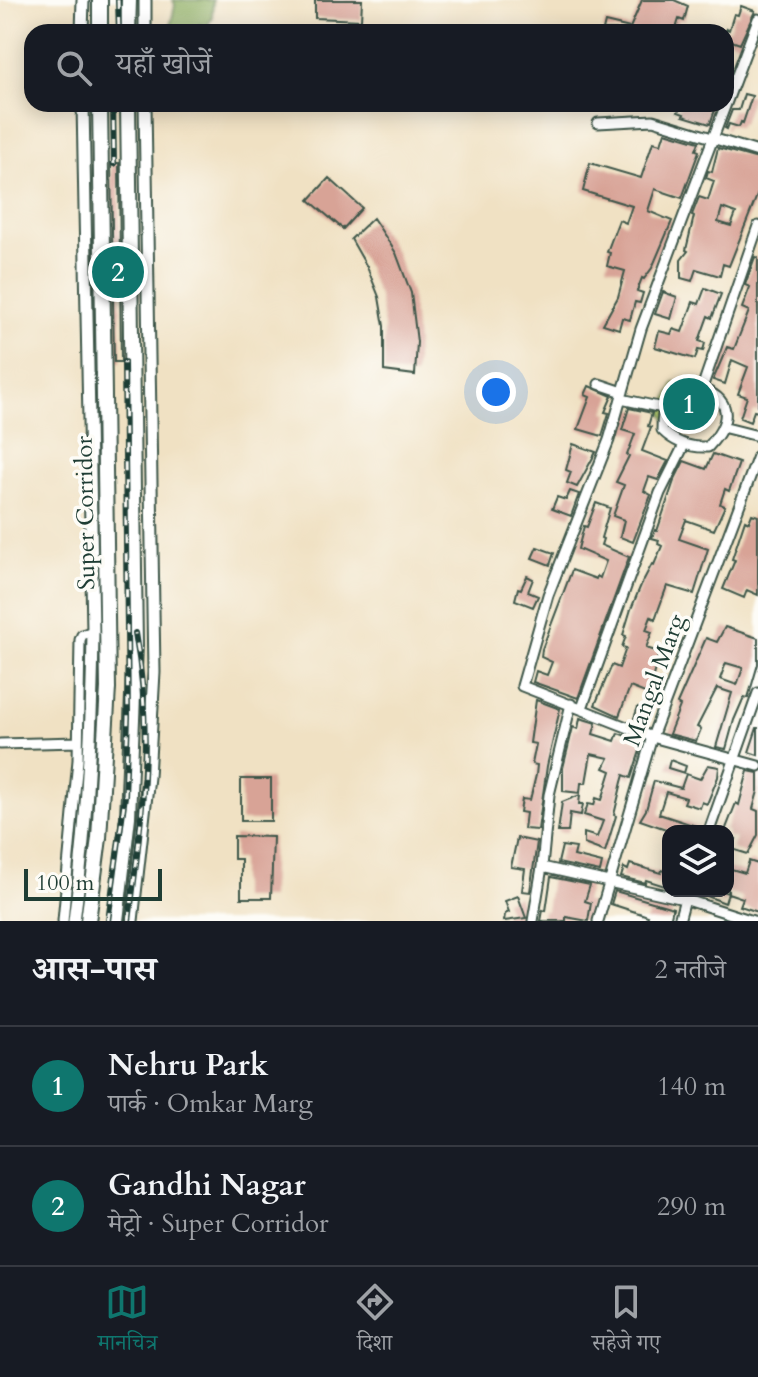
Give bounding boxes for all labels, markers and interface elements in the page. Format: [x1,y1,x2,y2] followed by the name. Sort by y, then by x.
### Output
[24,24,734,112] search box
[116,44,212,85] text: यहाँ खोजें
[52,46,96,90] icon: search
[92,242,144,302] pin: 2
[476,372,516,412] your location
[663,374,715,434] pin: 1
[68,435,103,590] street label: Super Corridor
[615,609,694,751] street label: Mangal Marg
[662,825,734,897] map controls
[662,825,734,897] button: layers
[24,865,162,901] scale bar
[36,868,94,898] text: 100 m
[32,946,156,992] text: आस-पास
[655,952,726,987] text: 2 नतीजे
[108,1045,269,1086] text: Nehru Park
[51,1069,65,1104] text: 1
[657,1069,726,1104] text: 140 m
[108,1086,313,1121] text: पार्क · Omkar Marg
[108,1165,306,1206] text: Gandhi Nagar
[51,1189,65,1224] text: 2
[657,1189,726,1224] text: 290 m
[108,1206,328,1241] text: मेट्रो · Super Corridor
[98,1280,157,1364] tab: मानचित्र
[353,1280,397,1364] tab: दिशा
[592,1280,660,1364] tab: सहेजे गए

